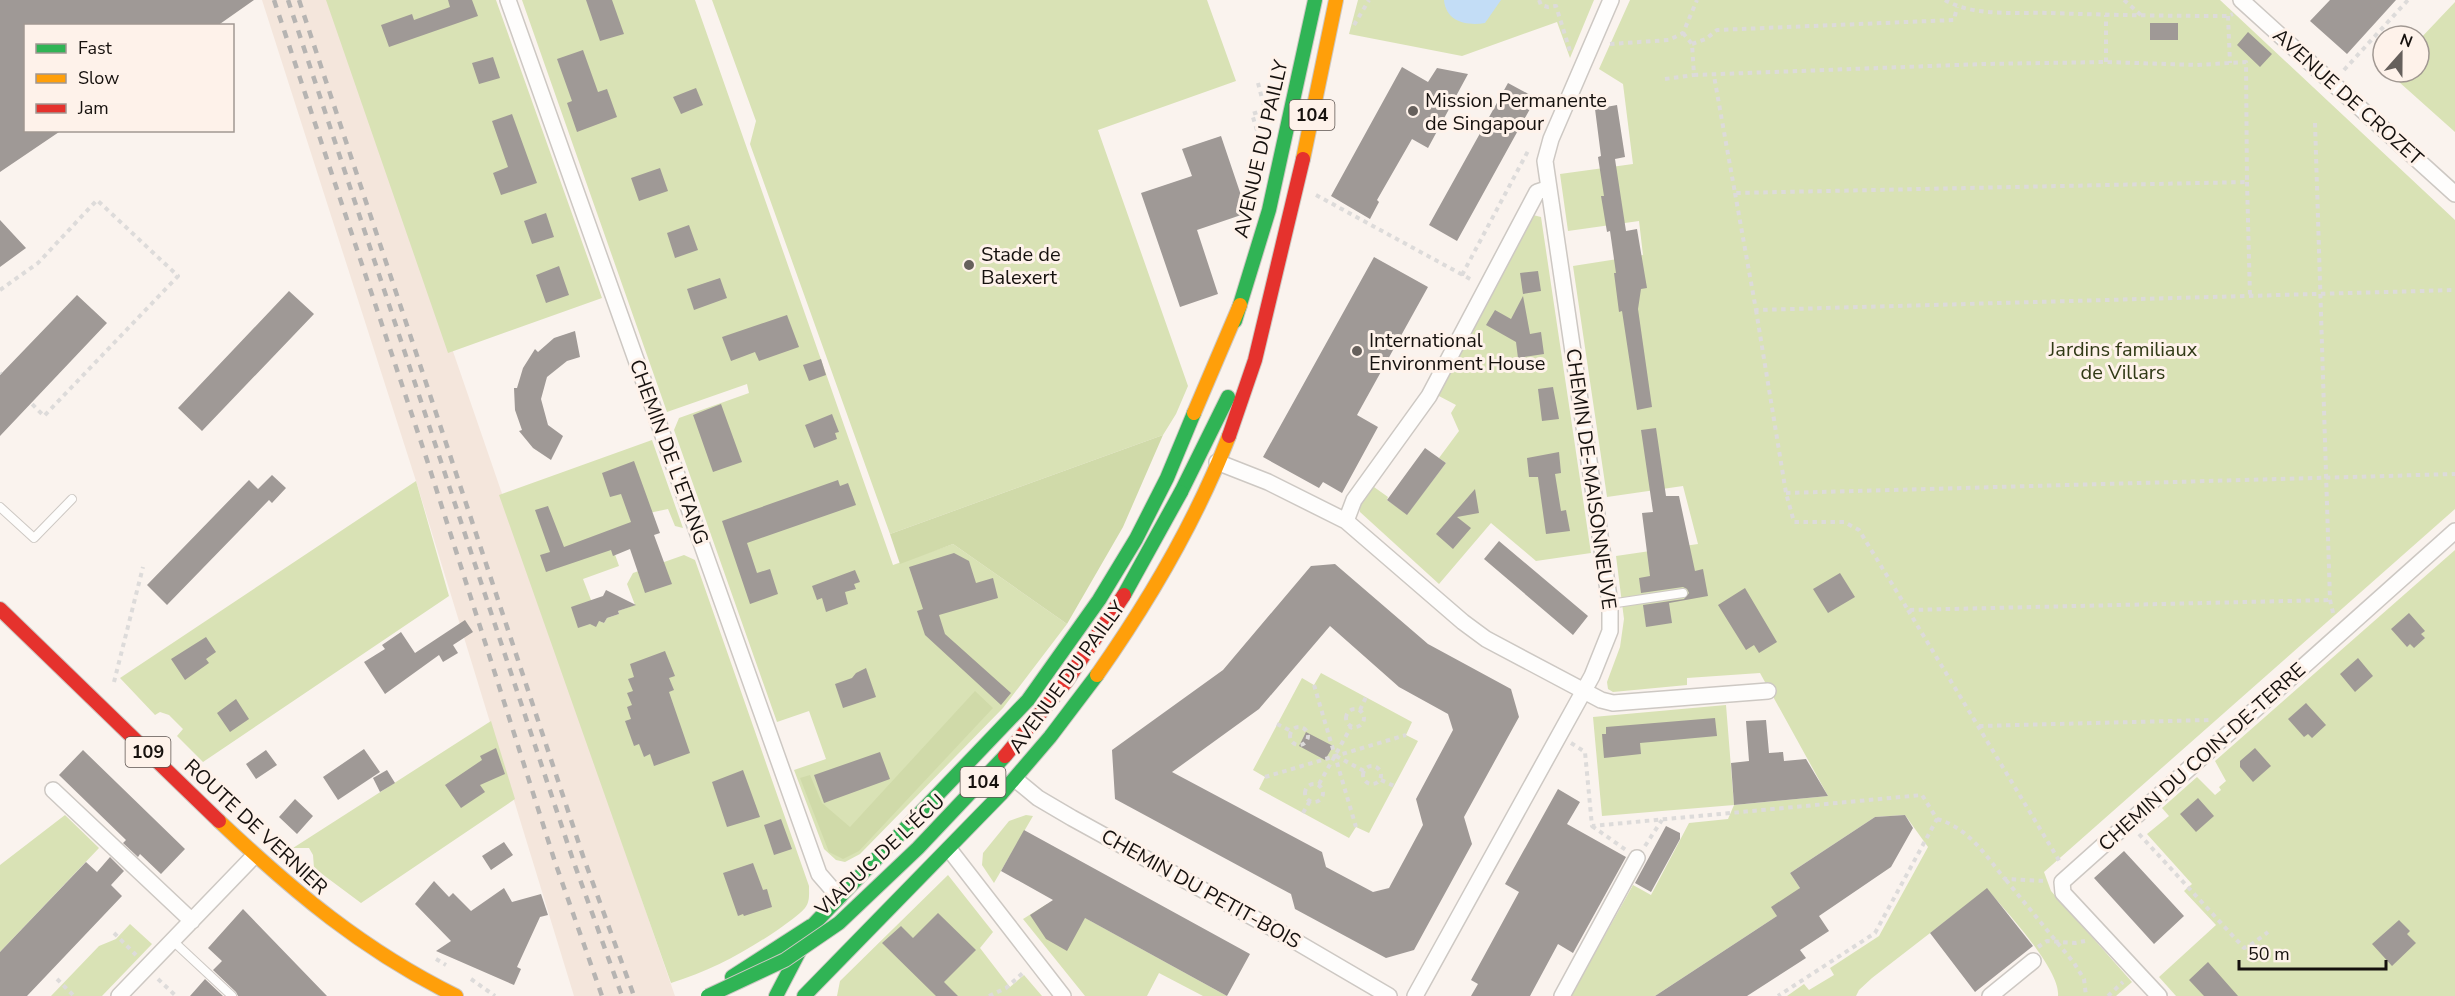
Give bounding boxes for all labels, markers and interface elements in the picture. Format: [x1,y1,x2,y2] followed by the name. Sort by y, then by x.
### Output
[2268,23,2428,171] street label: AVENUE DE CROZET
[24,24,234,132] legend
[2371,24,2431,84] north arrow
[78,36,113,60] text: Fast
[1227,56,1295,241] street label: AVENUE DU PAILLY
[78,66,119,90] text: Slow
[1425,87,1607,137] place label: Mission Permanente de Singapour
[77,96,109,120] text: Jam
[1290,100,1334,130] road number: 104
[1406,104,1420,118] marker: Mission Permanente de Singapour
[981,241,1061,291] place label: Stade de Balexert
[962,258,976,272] marker: Stade de Balexert
[1369,327,1545,377] place label: International Environment House
[2048,336,2198,386] park label: Jardins familiaux de Villars
[1350,344,1364,358] marker: International Environment House
[1559,347,1623,611] street label: CHEMIN DE-MAISONNEUVE
[623,356,715,548] street label: CHEMIN DE L'ETANG
[1003,595,1132,759] street label: AVENUE DU PAILLY
[2093,657,2311,857] street label: CHEMIN DU COIN-DE-TERRE
[126,737,170,767] road number: 109
[178,753,334,901] street label: ROUTE DE VERNIER
[960,767,1006,797] road number: 104
[809,788,951,923] street label: VIADUC DE L'ÉCU
[1096,823,1306,955] street label: CHEMIN DU PETIT-BOIS
[2239,933,2386,971] scale bar
[2248,942,2290,966] text: 50 m

